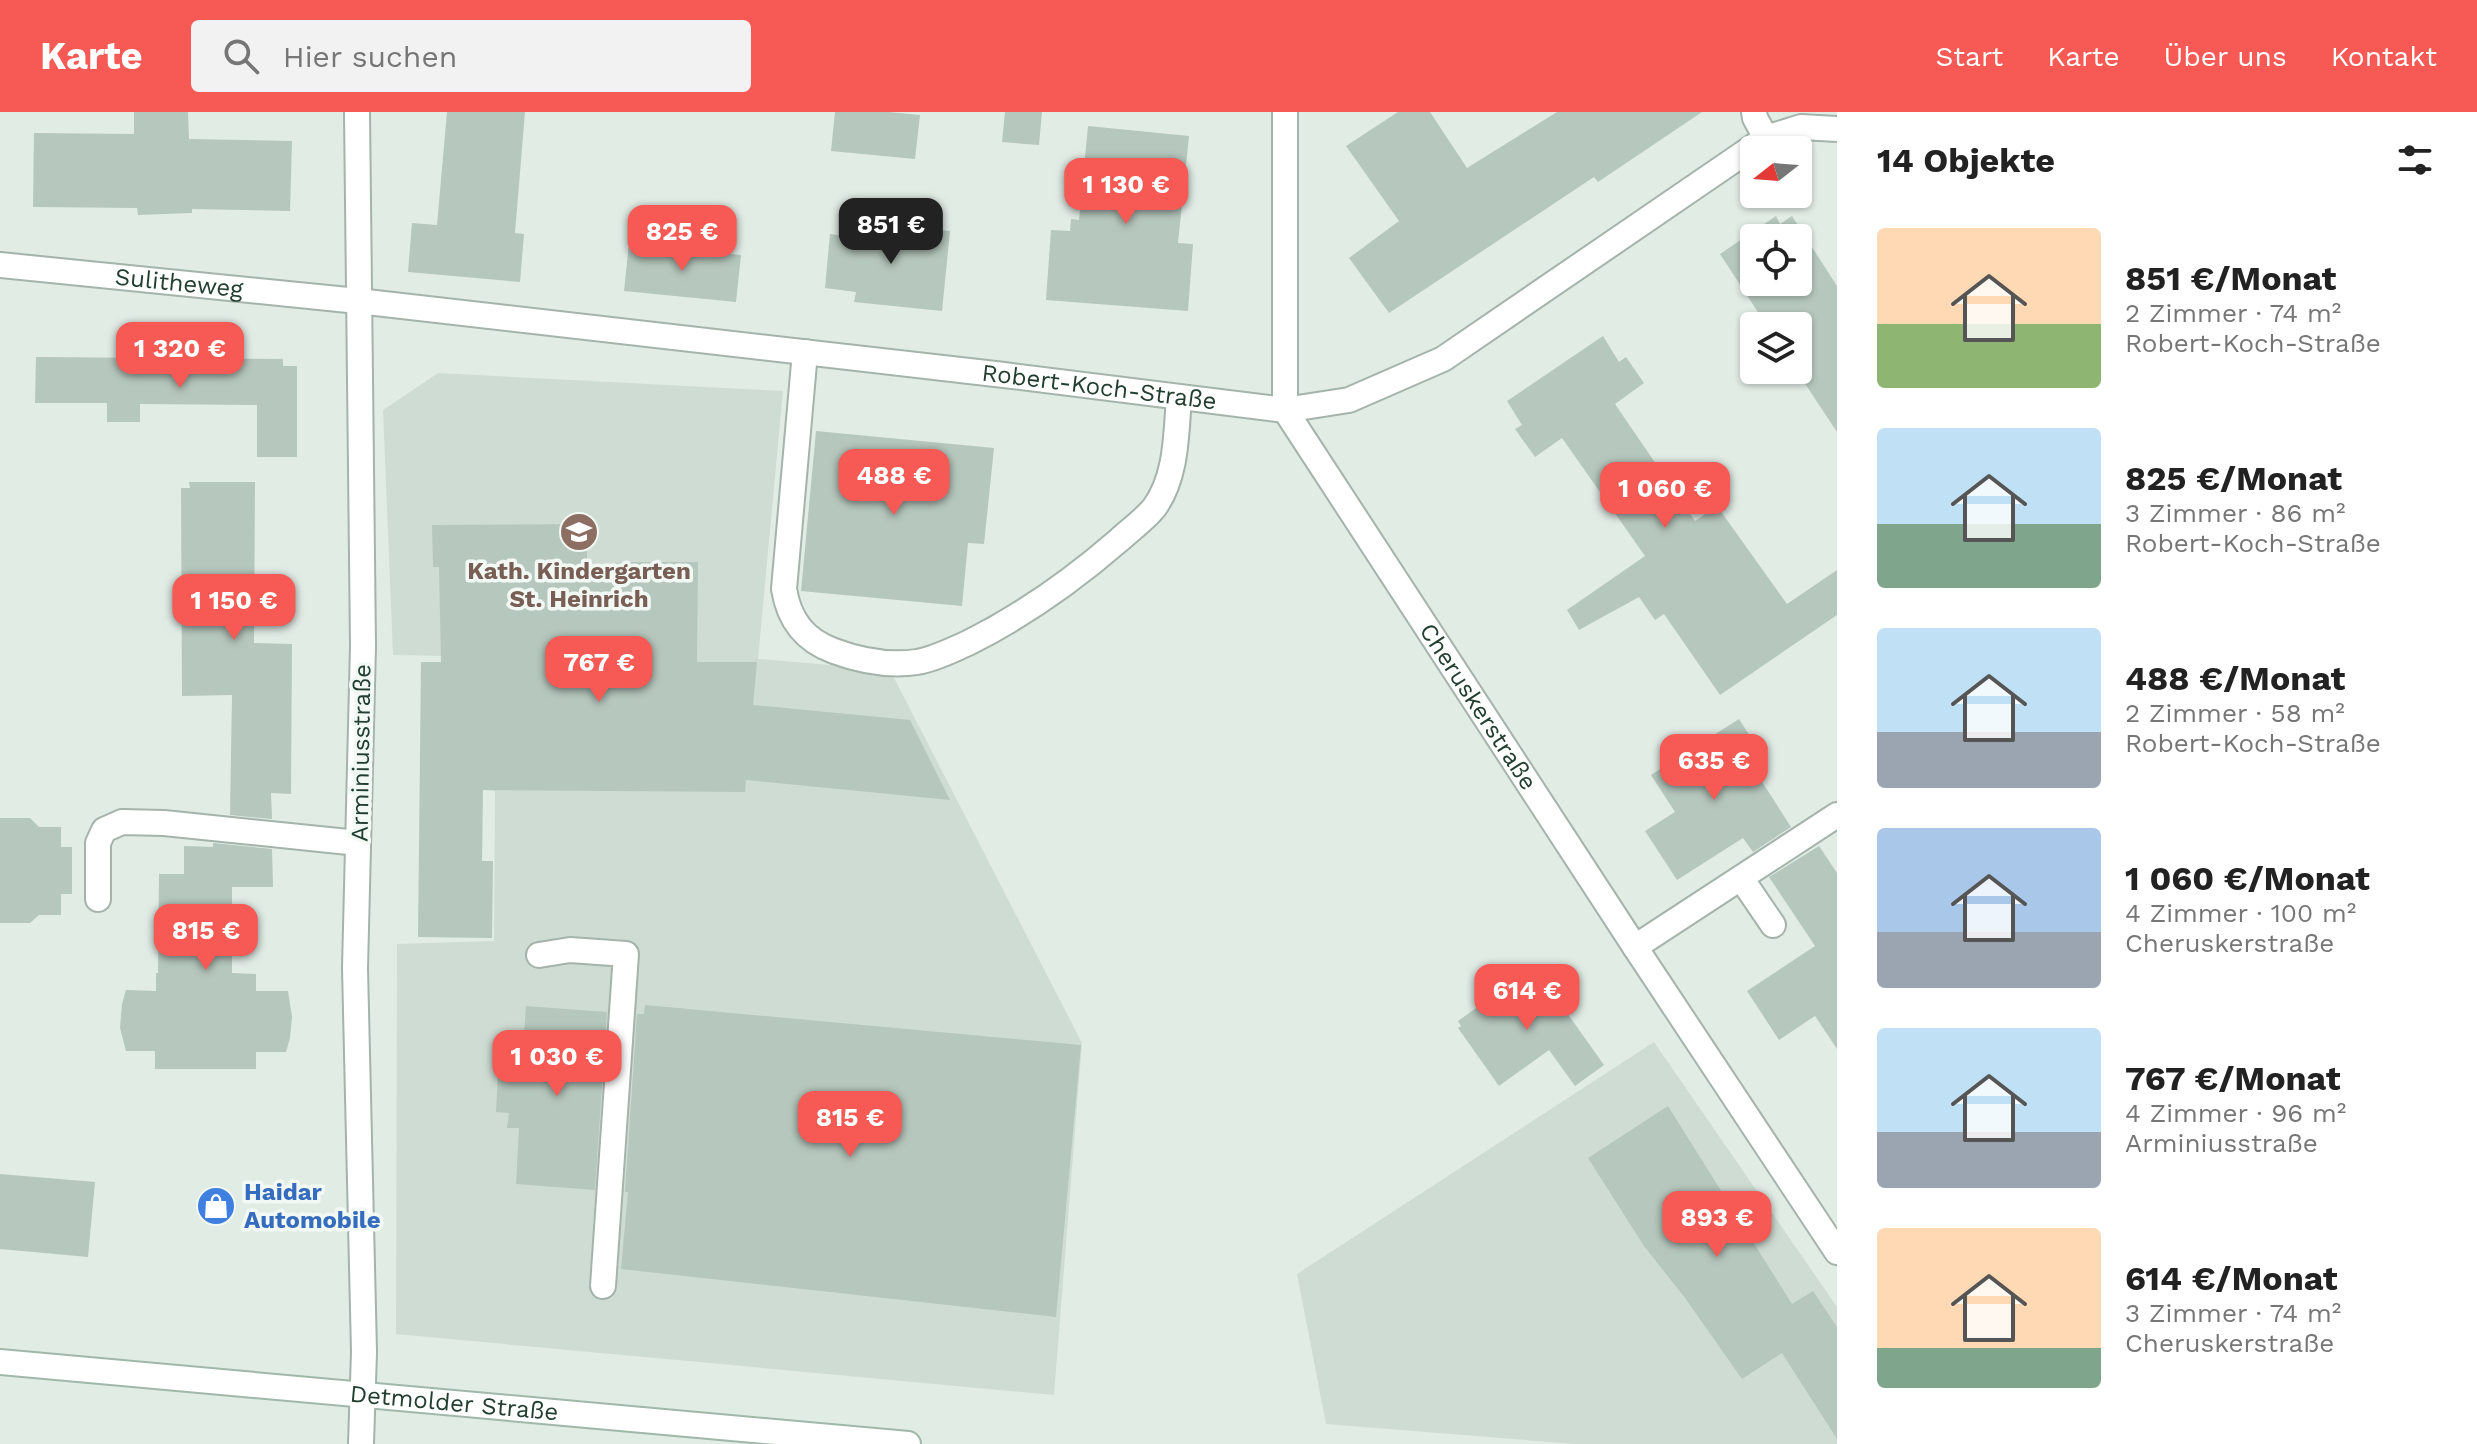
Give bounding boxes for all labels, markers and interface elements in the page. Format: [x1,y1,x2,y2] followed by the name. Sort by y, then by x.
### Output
[191,20,751,92] search box
[40,34,143,78] text: Karte
[219,34,263,78] icon: search
[283,39,457,74] text: Hier suchen
[1935,40,2003,73] text: Start
[2047,40,2120,73] text: Karte
[2164,40,2287,73] text: Über uns
[2331,40,2437,73] text: Kontakt
[1740,136,1812,208] north arrow
[1740,136,1812,384] map controls
[2393,138,2437,182] icon: filters
[1877,140,2055,180] text: 14 Objekte
[1052,158,1200,226] pin: 1 130 €
[1082,169,1170,199] text: 1 130 €
[835,198,947,266] pin: 851 €
[626,205,738,273] pin: 825 €
[857,209,925,239] text: 851 €
[646,216,718,246] text: 825 €
[1740,224,1812,296] button: locate
[2125,258,2336,298] text: 851 €/Monat
[1941,260,2037,356] icon: home
[114,263,245,303] street label: Sulitheweg
[2125,298,2341,328] text: 2 Zimmer · 74 m²
[1740,312,1812,384] button: layers
[106,322,254,390] pin: 1 320 €
[2125,328,2381,358] text: Robert-Koch-Straße
[134,333,226,363] text: 1 320 €
[980,359,1218,415] street label: Robert-Koch-Straße
[838,449,950,517] pin: 488 €
[2125,458,2342,498] text: 825 €/Monat
[856,460,932,490] text: 488 €
[1941,460,2037,556] icon: home
[1591,462,1739,530] pin: 1 060 €
[1618,473,1712,503] text: 1 060 €
[2125,498,2345,528] text: 3 Zimmer · 86 m²
[558,511,600,553] school or university icon: Kath. Kindergarten St. Heinrich
[2125,528,2381,558] text: Robert-Koch-Straße
[467,557,691,613] place label: Kath. Kindergarten St. Heinrich
[160,574,308,642] pin: 1 150 €
[190,585,278,615] text: 1 150 €
[1414,618,1543,795] street label: Cheruskerstraße
[543,636,655,704] pin: 767 €
[563,647,635,677] text: 767 €
[2125,658,2345,698] text: 488 €/Monat
[1941,660,2037,756] icon: home
[345,664,377,842] street label: Arminiusstraße
[2125,698,2345,728] text: 2 Zimmer · 58 m²
[2125,728,2381,758] text: Robert-Koch-Straße
[1658,734,1770,802] pin: 635 €
[1678,745,1750,775] text: 635 €
[2125,858,2370,898] text: 1 060 €/Monat
[1941,860,2037,956] icon: home
[2125,898,2356,928] text: 4 Zimmer · 100 m²
[150,904,262,972] pin: 815 €
[172,915,240,945] text: 815 €
[2125,928,2334,958] text: Cheruskerstraße
[1471,964,1583,1032] pin: 614 €
[1492,975,1562,1005] text: 614 €
[483,1030,631,1098] pin: 1 030 €
[510,1041,604,1071] text: 1 030 €
[2125,1058,2341,1098] text: 767 €/Monat
[1941,1060,2037,1156] icon: home
[794,1091,906,1159] pin: 815 €
[2125,1098,2346,1128] text: 4 Zimmer · 96 m²
[816,1102,884,1132] text: 815 €
[2125,1128,2318,1158] text: Arminiusstraße
[244,1178,381,1234] place label: Haidar Automobile
[195,1185,237,1227] shop icon: Haidar Automobile
[1661,1191,1773,1259] pin: 893 €
[1680,1202,1754,1232] text: 893 €
[2125,1258,2338,1298] text: 614 €/Monat
[1941,1260,2037,1356] icon: home
[2125,1298,2341,1328] text: 3 Zimmer · 74 m²
[2125,1328,2334,1358] text: Cheruskerstraße
[349,1380,560,1426] street label: Detmolder Straße

